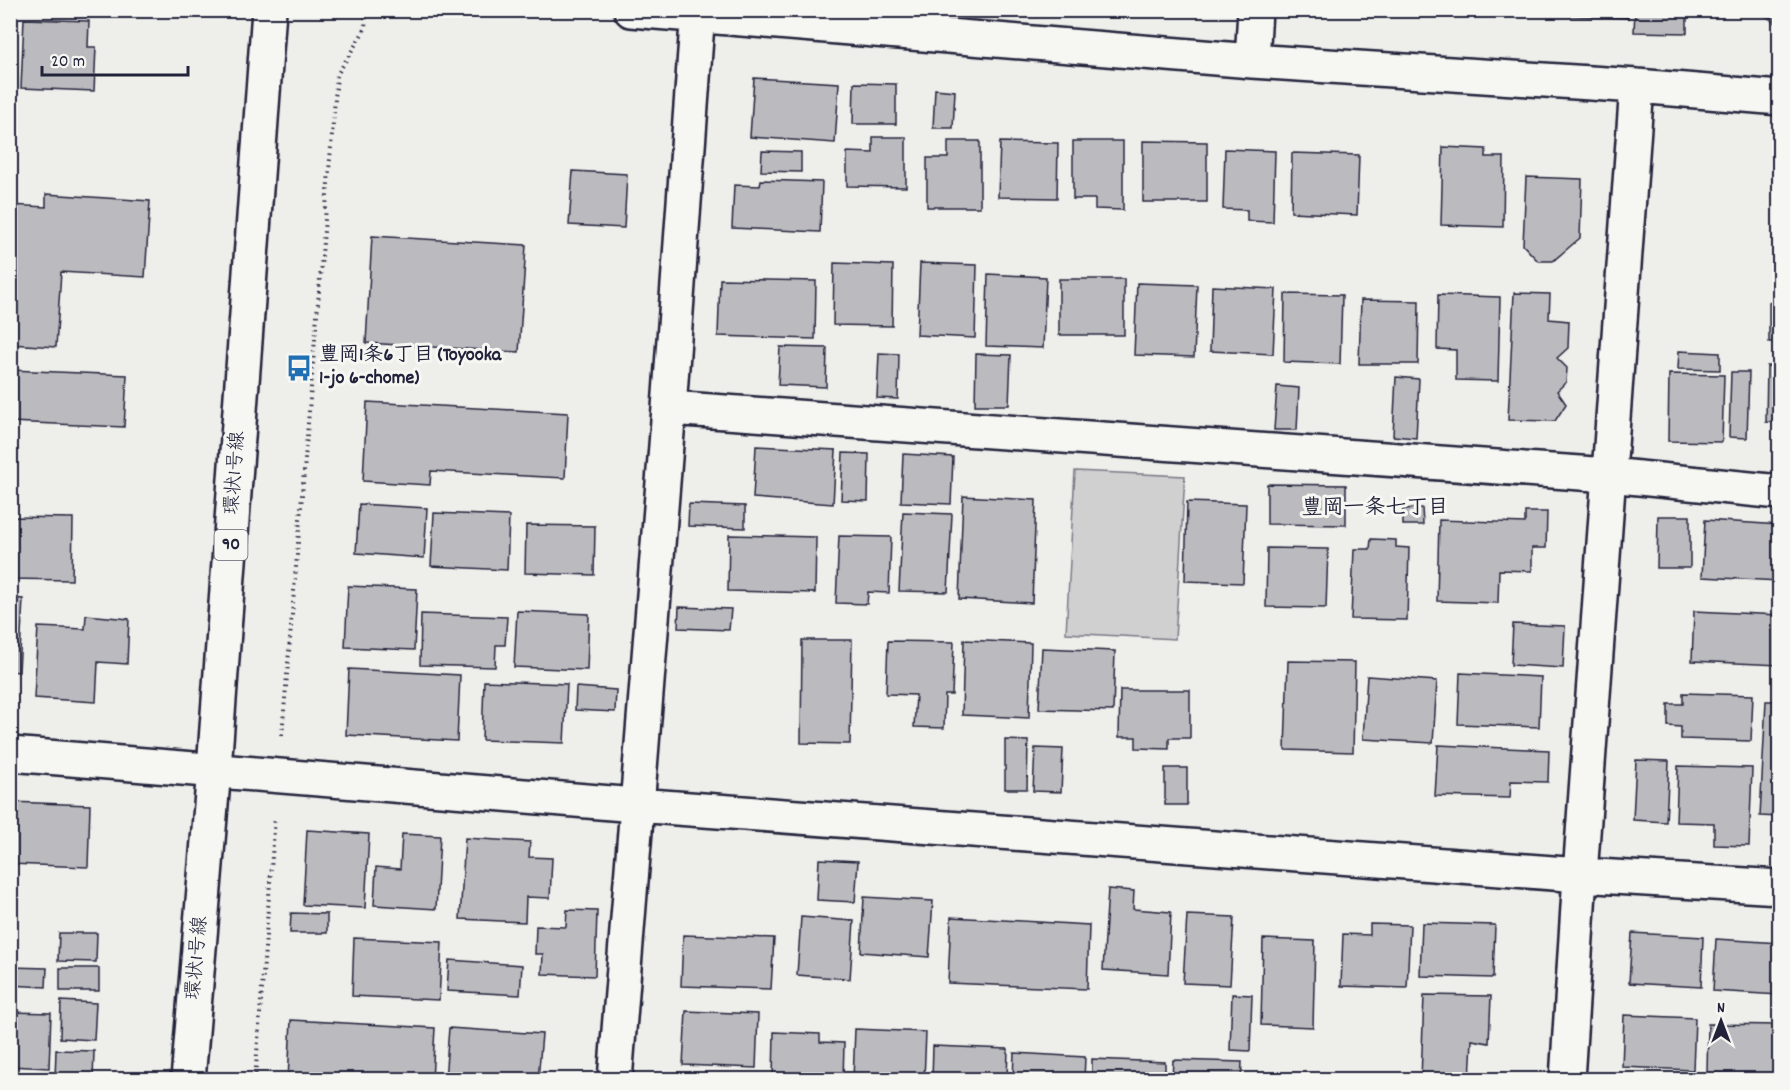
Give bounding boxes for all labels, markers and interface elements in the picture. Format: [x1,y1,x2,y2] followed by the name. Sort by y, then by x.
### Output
[42,39,188,77] scale bar
[51,50,85,75] text: 20 m
[319,342,502,393] place label: 豊岡1条6丁目 (Toyooka 1-jo 6-chome)
[284,353,314,383] bus stop icon: 豊岡1条6丁目 (Toyooka 1-jo 6-chome)
[219,430,253,516] street label: 環状1号線
[1302,494,1449,524] district label: 豊岡一条七丁目
[214,530,248,560] road number: 90
[180,915,216,1001] street label: 環状1号線
[1691,991,1751,1051] north arrow
[1717,997,1725,1020] text: N

